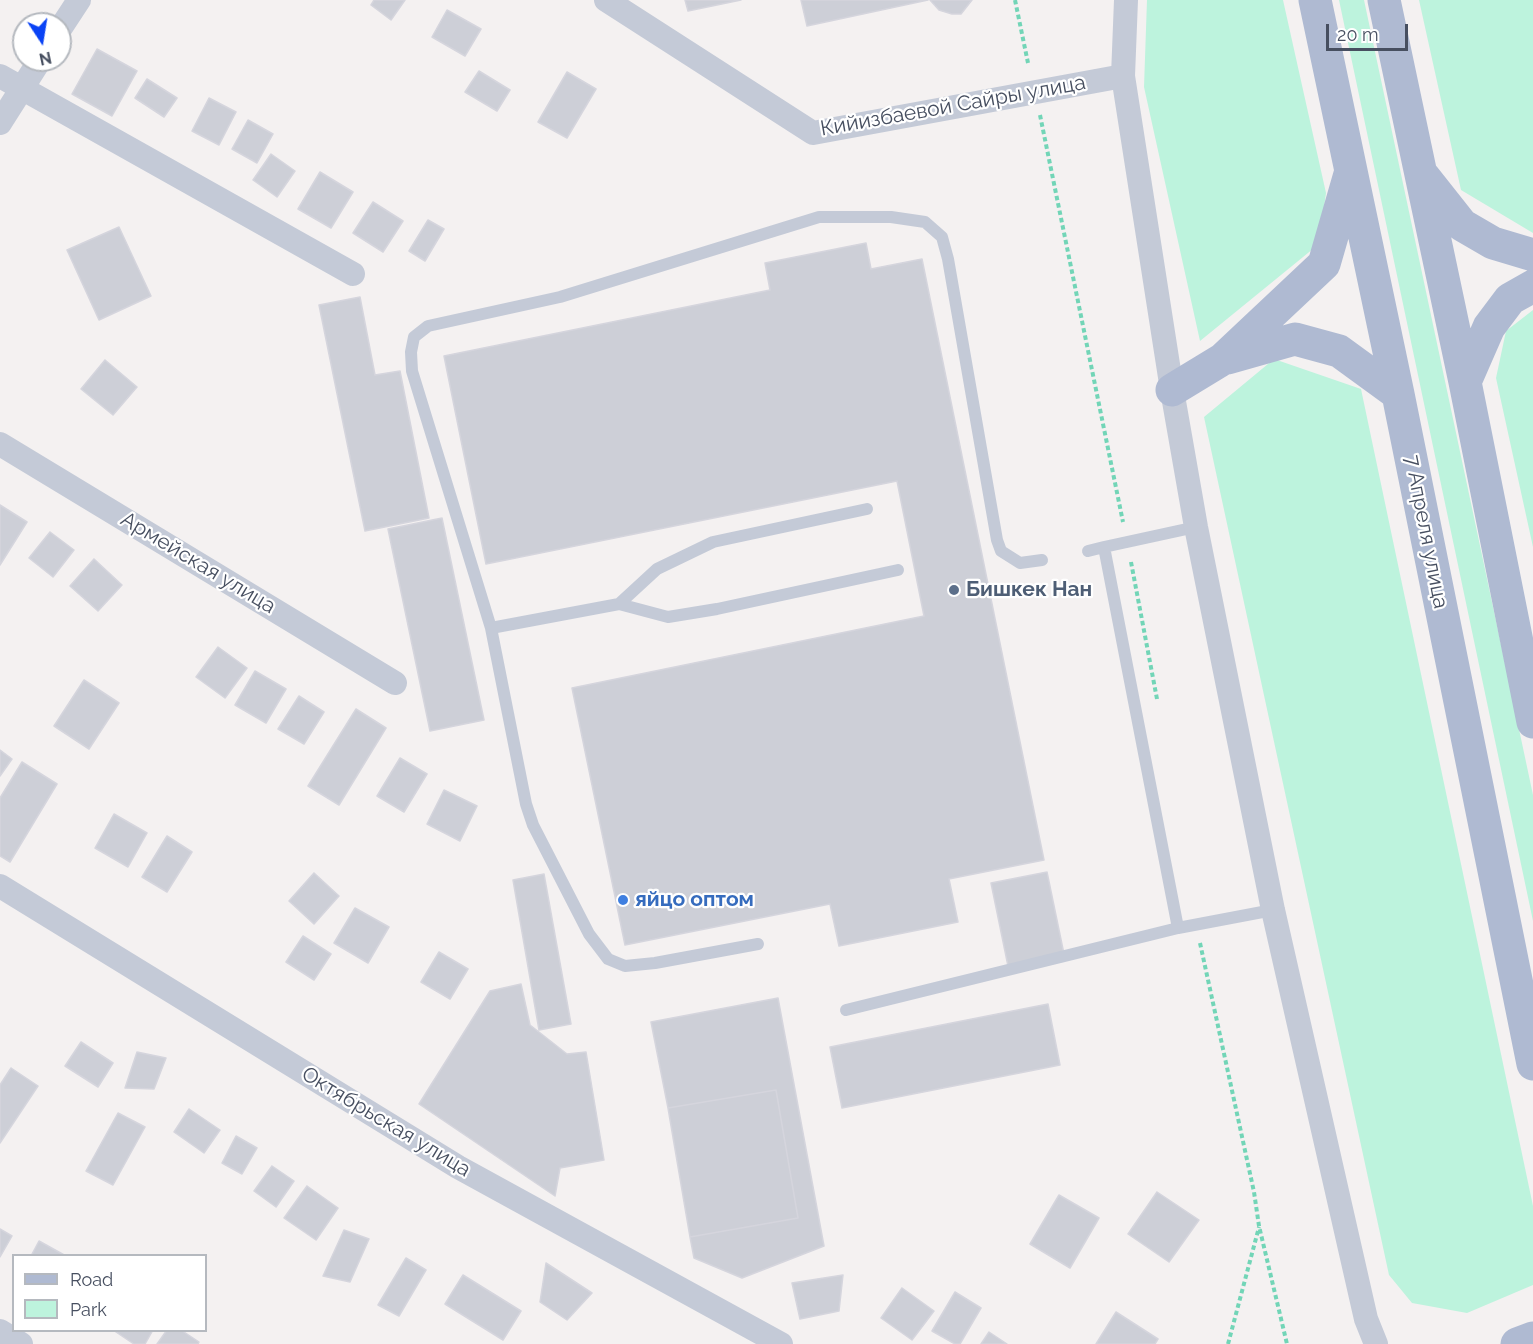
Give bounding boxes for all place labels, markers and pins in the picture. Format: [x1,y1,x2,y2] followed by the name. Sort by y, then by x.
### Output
[966,577,1092,603] place label: Бишкек Нан
[947,583,961,597] marker: Бишкек Нан
[635,887,754,913] place label: яйцо оптом
[616,893,630,907] marker: яйцо оптом

